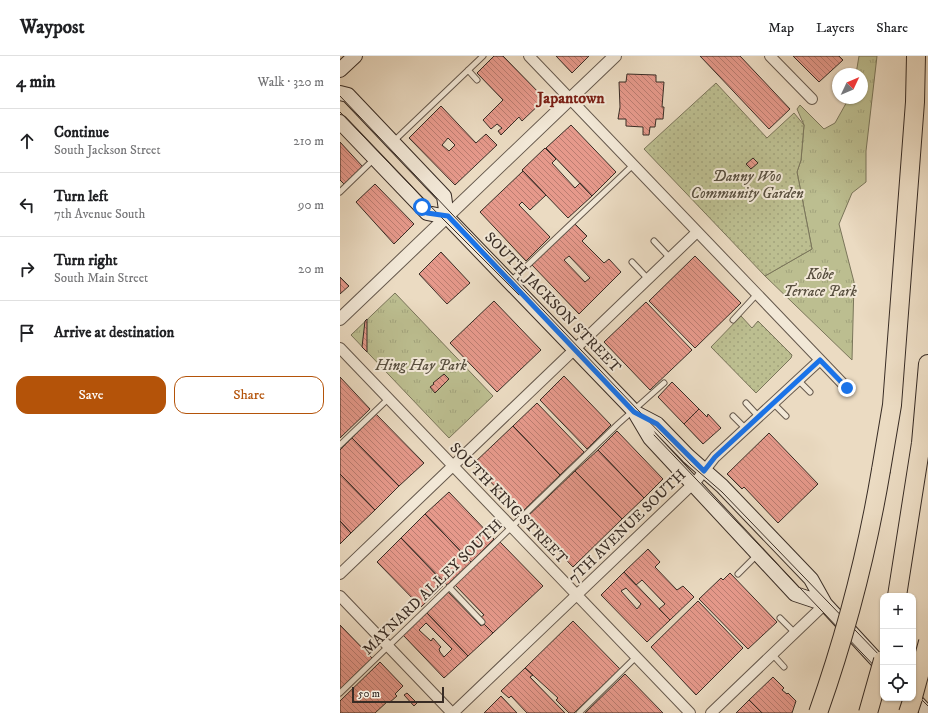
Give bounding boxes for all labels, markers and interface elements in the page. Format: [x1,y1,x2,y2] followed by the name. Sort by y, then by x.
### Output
[20,16,84,39] text: Waypost
[768,19,794,37] text: Map
[816,19,854,37] text: Layers
[876,19,908,37] text: Share
[832,68,868,104] north arrow
[16,71,55,93] text: 4 min
[258,74,324,90] text: Walk · 320 m
[535,88,605,108] district label: Japantown
[54,123,109,142] text: Continue
[16,130,38,152] icon: ahead
[293,133,324,149] text: 210 m
[54,142,161,158] text: South Jackson Street
[690,167,804,203] park label: Danny Woo Community Garden
[54,187,108,206] text: Turn left
[16,194,38,216] icon: left
[298,197,324,213] text: 90 m
[413,198,431,216] route start
[54,206,145,222] text: 7th Avenue South
[480,228,625,377] street label: SOUTH JACKSON STREET
[54,251,117,270] text: Turn right
[16,258,38,280] icon: right
[298,261,324,277] text: 20 m
[783,265,857,301] park label: Kobe Terrace Park
[54,270,148,286] text: South Main Street
[16,322,38,344] icon: arrive
[54,323,174,342] text: Arrive at destination
[374,356,467,375] park label: Hing Hay Park
[16,376,166,414] button: Save
[174,376,324,414] button: Share
[838,379,856,397] route end
[446,439,572,569] street label: SOUTH KING STREET
[565,465,690,587] street label: 7TH AVENUE SOUTH
[358,516,506,659] street label: MAYNARD ALLEY SOUTH
[880,593,916,701] map controls
[880,593,916,629] button: +
[880,629,916,665] button: −
[880,665,916,701] button: locate
[352,685,444,704] scale bar
[358,687,380,701] text: 50 m

